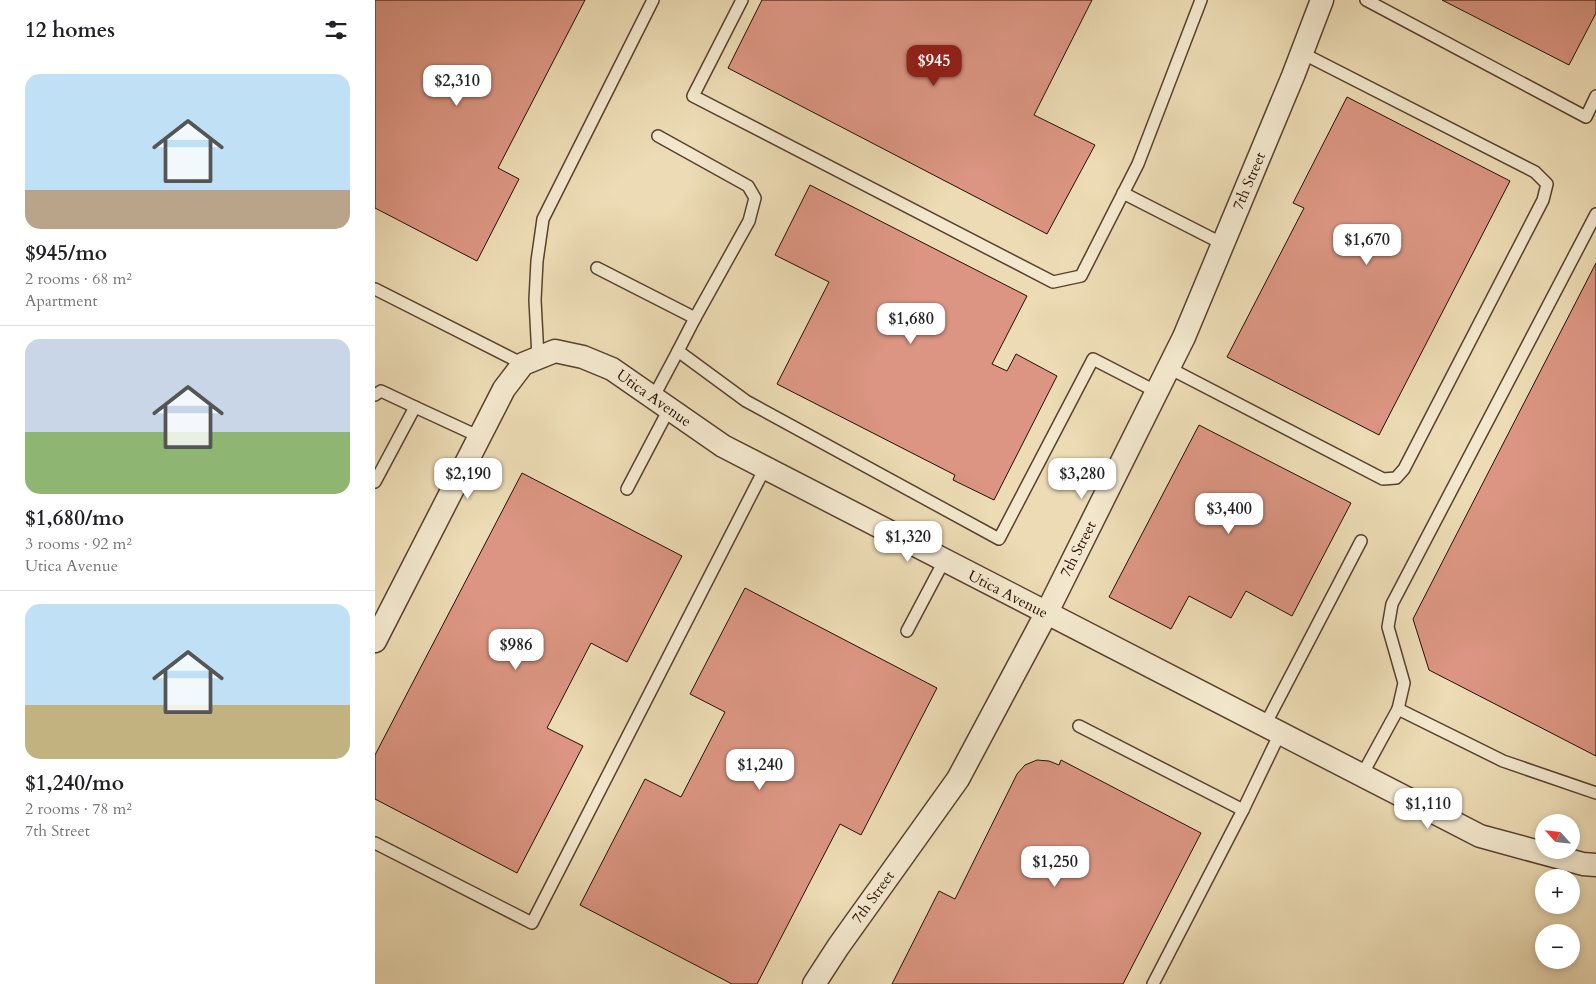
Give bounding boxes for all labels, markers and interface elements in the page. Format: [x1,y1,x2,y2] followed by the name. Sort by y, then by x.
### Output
[25,16,115,45] text: 12 homes
[322,16,350,44] icon: filters
[904,44,964,87] pin: $945
[918,50,950,72] text: $945
[416,64,498,107] pin: $2,310
[434,70,480,92] text: $2,310
[143,106,233,196] icon: home
[1228,149,1270,213] street label: 7th Street
[1326,224,1408,266] pin: $1,670
[1344,229,1390,251] text: $1,670
[25,239,107,268] text: $945/mo
[25,268,132,290] text: 2 rooms · 68 m²
[25,290,98,312] text: Apartment
[870,302,952,345] pin: $1,680
[888,308,934,330] text: $1,680
[613,365,696,431] street label: Utica Avenue
[143,372,233,462] icon: home
[427,458,509,500] pin: $2,190
[1041,458,1123,500] pin: $3,280
[445,463,491,485] text: $2,190
[1059,463,1105,485] text: $3,280
[1188,492,1270,535] pin: $3,400
[1206,498,1252,520] text: $3,400
[25,504,124,533] text: $1,680/mo
[1055,517,1101,581] street label: 7th Street
[867,520,949,563] pin: $1,320
[885,526,931,548] text: $1,320
[25,533,132,555] text: 3 rooms · 92 m²
[25,555,118,577] text: Utica Avenue
[965,565,1052,623] street label: Utica Avenue
[486,628,546,671] pin: $986
[500,634,532,656] text: $986
[143,637,233,727] icon: home
[719,748,801,791] pin: $1,240
[737,754,783,776] text: $1,240
[25,769,124,798] text: $1,240/mo
[1387,788,1469,830] pin: $1,110
[1405,793,1451,815] text: $1,110
[25,798,132,820] text: 2 rooms · 78 m²
[1535,814,1580,859] north arrow
[1535,814,1580,969] map controls
[25,820,90,842] text: 7th Street
[1014,846,1096,888] pin: $1,250
[1032,851,1078,873] text: $1,250
[847,866,899,927] street label: 7th Street
[1535,869,1580,914] button: +
[1535,924,1580,969] button: −

